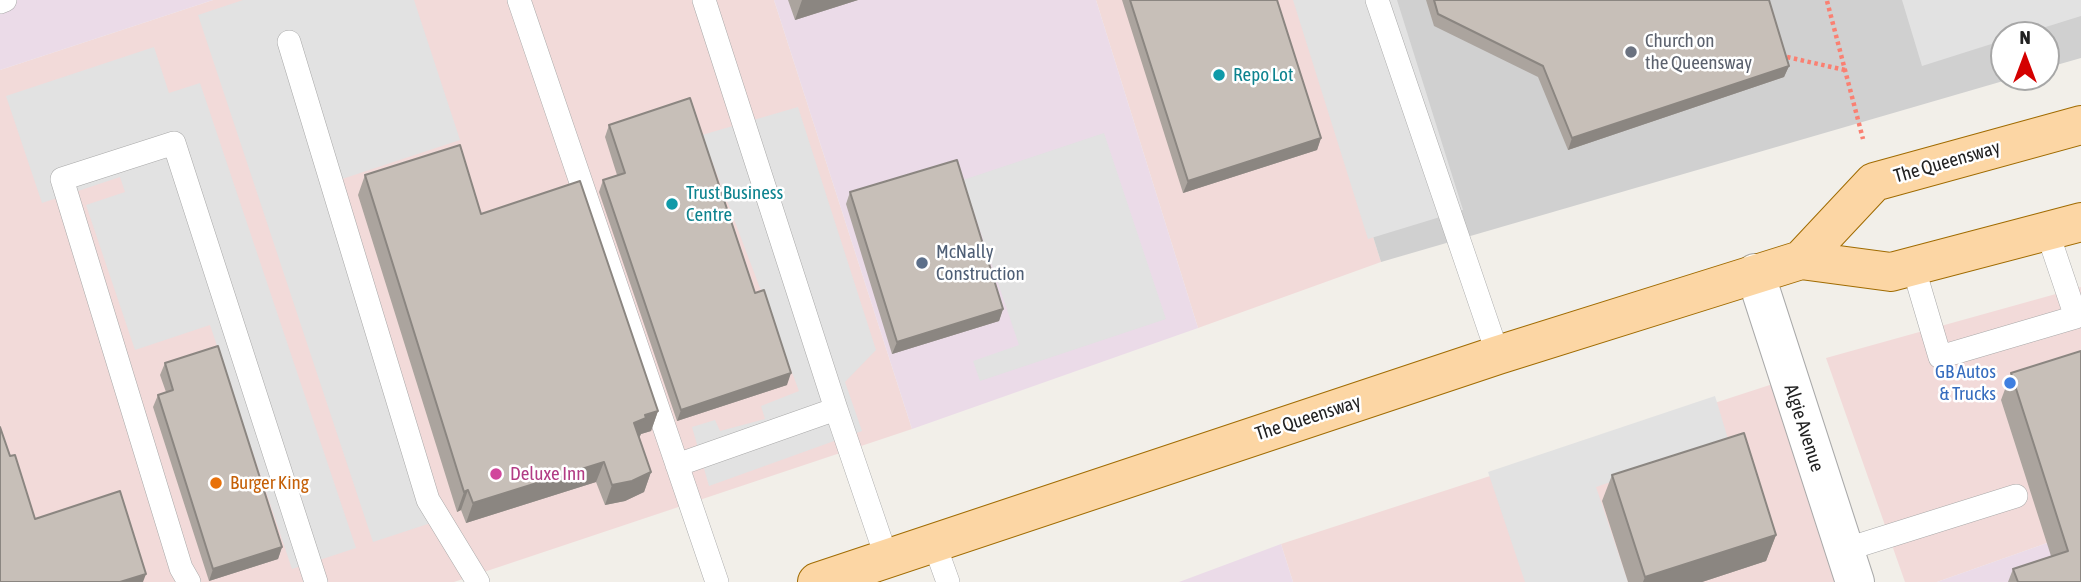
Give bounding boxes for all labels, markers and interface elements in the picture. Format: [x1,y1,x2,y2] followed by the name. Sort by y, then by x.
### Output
[1990,21,2060,91] north arrow
[2019,26,2031,48] text: N
[1645,30,1752,74] place label: Church on the Queensway
[1623,44,1639,60] marker: Church on the Queensway
[1233,64,1293,86] place label: Repo Lot
[1211,67,1227,83] marker: Repo Lot
[1891,136,2003,188] street label: The Queensway
[686,182,783,226] place label: Trust Business Centre
[664,196,680,212] marker: Trust Business Centre
[936,241,1025,285] place label: McNally Construction
[914,255,930,271] marker: McNally Construction
[1935,361,1996,405] place label: GB Autos & Trucks
[2002,375,2018,391] marker: GB Autos & Trucks
[1779,381,1829,475] street label: Algie Avenue
[1252,390,1364,446] street label: The Queensway
[510,463,585,485] place label: Deluxe Inn
[488,466,504,482] marker: Deluxe Inn
[230,472,309,494] place label: Burger King
[208,475,224,491] marker: Burger King

